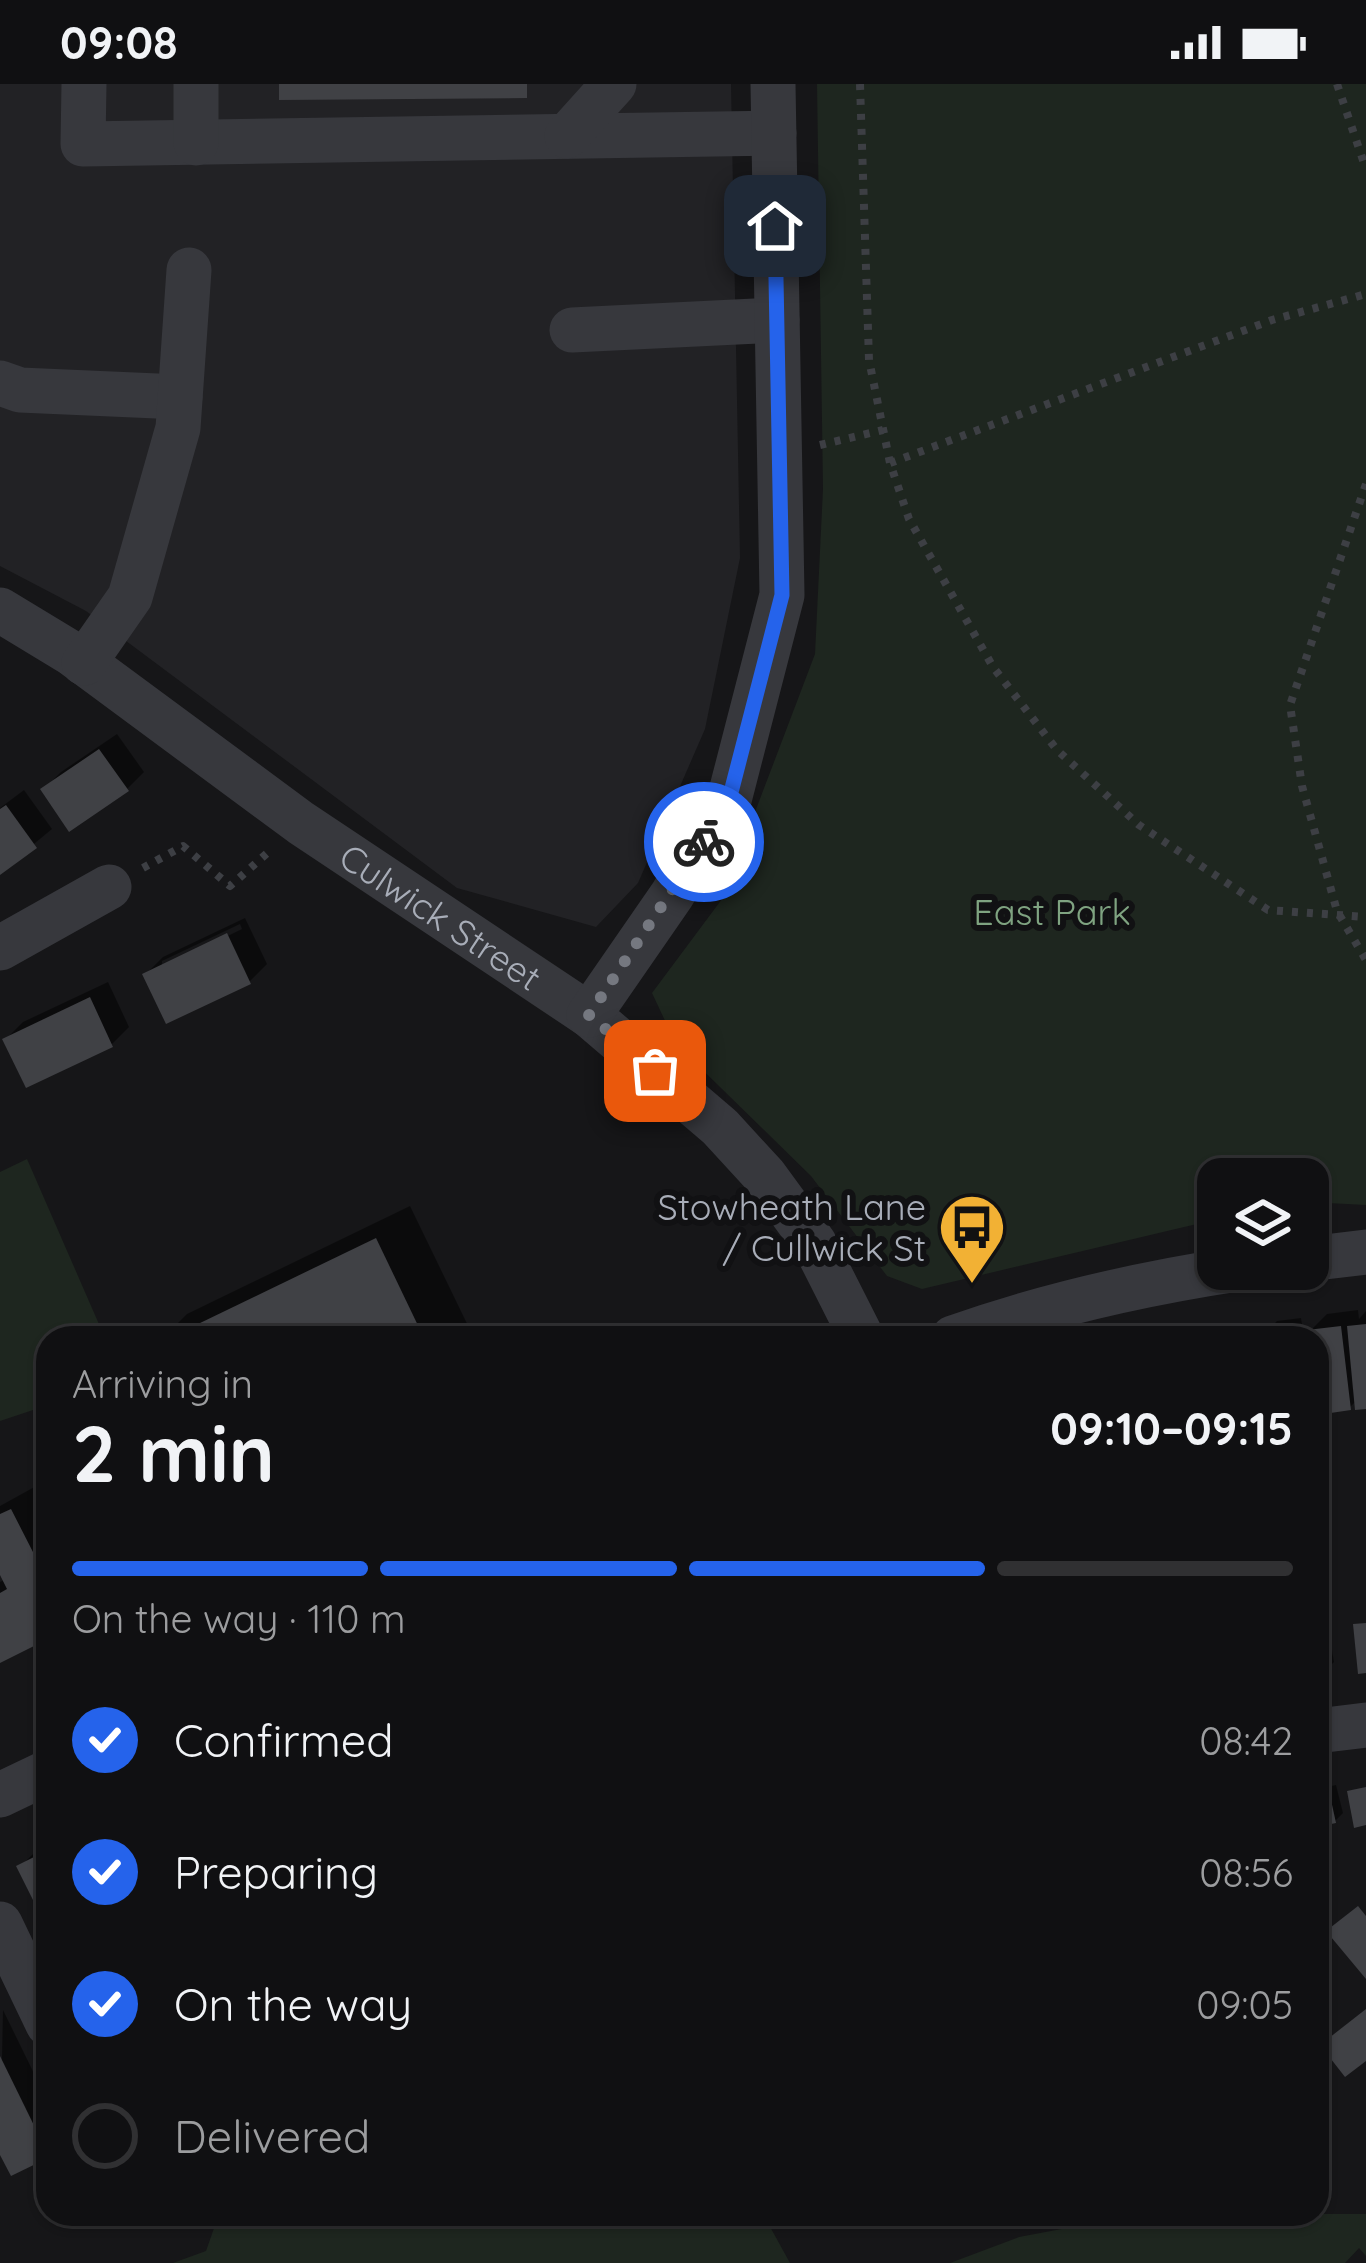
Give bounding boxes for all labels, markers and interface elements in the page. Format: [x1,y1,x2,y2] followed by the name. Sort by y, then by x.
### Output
[60,14,178,70] text: 09:08
[724,175,826,277] pin
[742,193,808,259] icon: home
[644,782,764,902] courier
[671,809,737,875] icon: bike
[331,833,550,999] street label: Culwick Street
[973,889,1131,934] park label: East Park
[604,1020,706,1122] pin
[622,1038,688,1104] icon: bag
[1197,1158,1329,1290] map controls
[1197,1158,1329,1290] button: layers
[658,1184,926,1270] place label: Stowheath Lane / Cullwick St
[937,1192,1007,1286] bus stop icon: Stowheath Lane / Cullwick St
[72,1359,253,1408] text: Arriving in
[1050,1400,1293,1456] text: 09:10–09:15
[72,1404,275,1502] text: 2 min
[72,1594,406,1643] text: On the way · 110 m
[72,1707,138,1773] icon: check
[174,1712,393,1768] text: Confirmed
[1199,1716,1293,1765] text: 08:42
[72,1839,138,1905] icon: check
[174,1844,378,1900] text: Preparing
[1199,1848,1293,1897] text: 08:56
[72,1971,138,2037] icon: check
[174,1976,412,2032] text: On the way
[1196,1980,1293,2029] text: 09:05
[174,2108,370,2164] text: Delivered

